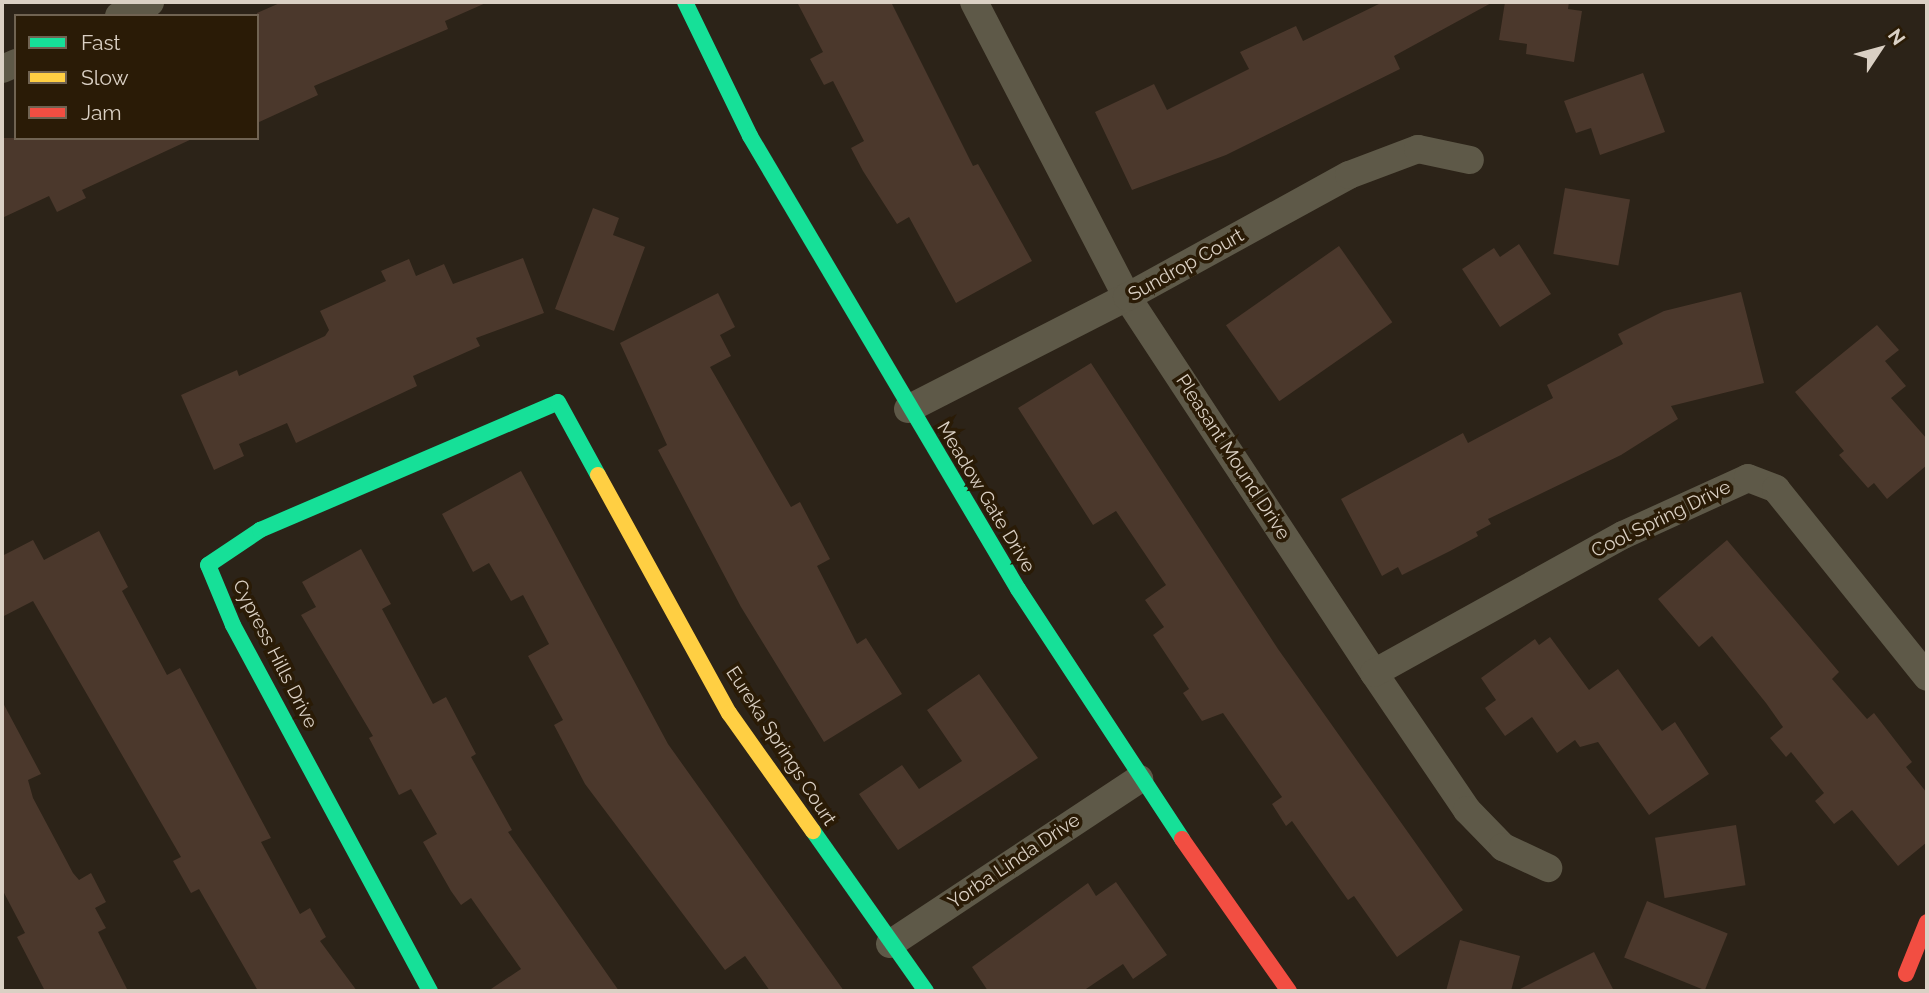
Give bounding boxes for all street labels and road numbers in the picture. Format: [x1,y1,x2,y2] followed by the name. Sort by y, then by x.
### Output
[1124,224,1248,306] street label: Sundrop Court
[1171,370,1295,544] street label: Pleasant Mound Drive
[932,417,1040,577] street label: Meadow Gate Drive
[1587,475,1735,563] street label: Cool Spring Drive
[228,576,322,732] street label: Cypress Hills Drive
[721,662,841,830] street label: Eureka Springs Court
[944,808,1084,914] street label: Yorba Linda Drive

